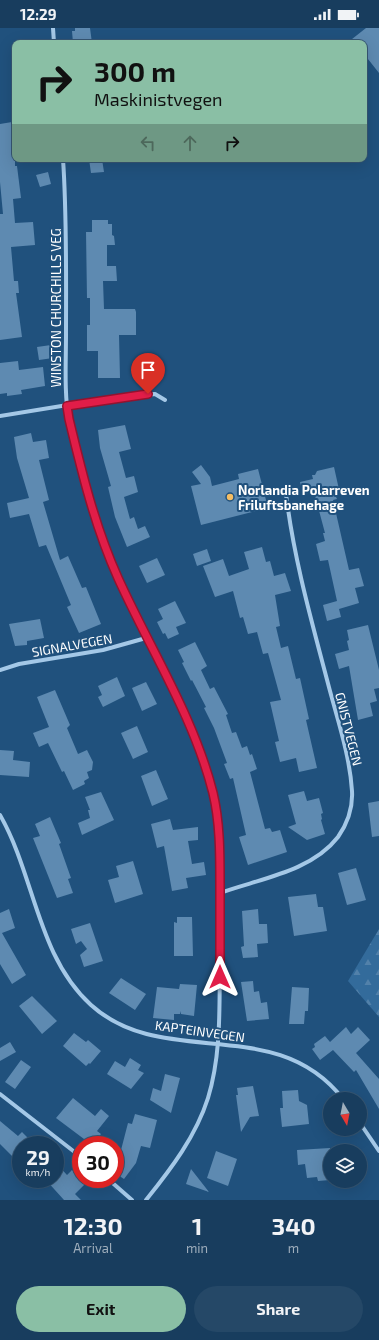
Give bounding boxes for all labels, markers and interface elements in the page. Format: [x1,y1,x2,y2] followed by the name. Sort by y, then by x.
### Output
[20,5,57,23] text: 12:29
[94,54,176,88] text: 300 m
[28,56,80,108] icon: right
[94,88,223,110] text: Maskinistvegen
[137,132,159,154] icon: left
[179,132,201,154] icon: ahead
[221,132,243,154] icon: right
[48,228,64,388] street label: WINSTON CHURCHILLS VEG
[131,353,165,394] pin
[137,359,159,381] icon: arrive
[238,482,370,513] place label: Norlandia Polarreven Friluftsbanehage
[225,492,235,502] marker: Norlandia Polarreven Friluftsbanehage
[30,630,114,660] street label: SIGNALVEGEN
[332,691,366,767] street label: GNISTVEGEN
[199,956,241,998] position arrow
[154,1017,246,1045] street label: KAPTEINVEGEN
[323,1092,367,1136] north arrow
[323,1092,367,1188] map controls
[72,1136,124,1188] speed limit sign: 30
[323,1144,367,1188] button: layers
[26,1145,50,1169] text: 29
[26,1166,50,1178] text: km/h
[63,1211,123,1240] text: 12:30
[192,1211,202,1240] text: 1
[272,1211,316,1240] text: 340
[73,1240,113,1256] text: Arrival
[186,1240,208,1256] text: min
[288,1240,299,1256] text: m
[16,1286,186,1332] button: Exit
[194,1286,363,1332] button: Share

